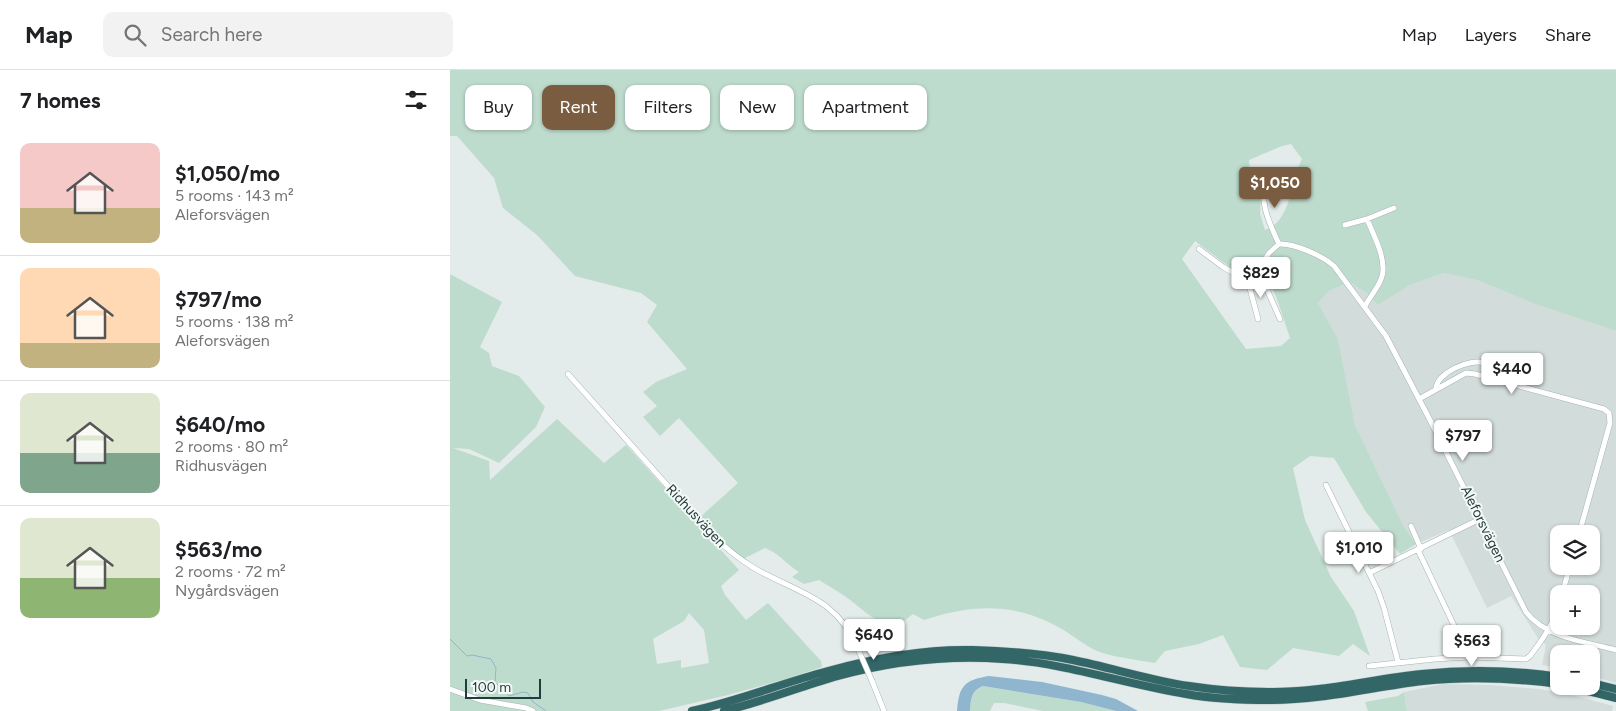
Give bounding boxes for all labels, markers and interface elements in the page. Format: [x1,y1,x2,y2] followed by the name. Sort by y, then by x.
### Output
[103,12,453,57] search box
[25,20,73,49] text: Map
[121,21,149,49] icon: search
[161,23,262,46] text: Search here
[1402,24,1437,46] text: Map
[1465,24,1517,46] text: Layers
[1545,24,1591,46] text: Share
[465,85,532,130] chip: Buy
[542,85,615,130] chip: Rent
[625,85,710,130] chip: Filters
[720,85,794,130] chip: New
[804,85,927,130] chip: Apartment
[402,86,430,114] icon: filters
[20,88,101,113] text: 7 homes
[175,161,280,186] text: $1,050/mo
[60,163,120,223] icon: home
[1234,166,1316,209] pin: $1,050
[1250,173,1300,192] text: $1,050
[175,186,294,205] text: 5 rooms · 143 m²
[175,205,270,224] text: Aleforsvägen
[1231,256,1291,299] pin: $829
[1242,263,1280,282] text: $829
[175,287,262,312] text: $797/mo
[60,288,120,348] icon: home
[175,312,294,331] text: 5 rooms · 138 m²
[175,331,270,350] text: Aleforsvägen
[1482,352,1542,395] pin: $440
[1492,359,1532,378] text: $440
[175,412,265,437] text: $640/mo
[60,413,120,473] icon: home
[1433,420,1493,462] pin: $797
[1445,426,1481,445] text: $797
[175,437,288,456] text: 2 rooms · 80 m²
[175,456,267,475] text: Ridhusvägen
[662,481,730,551] street label: Ridhusvägen
[1457,483,1509,565] street label: Aleforsvägen
[1550,525,1600,695] map controls
[1550,525,1600,575] button: layers
[1318,532,1400,574] pin: $1,010
[175,537,262,562] text: $563/mo
[60,538,120,598] icon: home
[1335,538,1383,557] text: $1,010
[175,562,286,581] text: 2 rooms · 72 m²
[175,581,279,600] text: Nygårdsvägen
[1550,585,1600,635] button: +
[844,618,904,661] pin: $640
[1442,624,1502,667] pin: $563
[855,625,893,644] text: $640
[1454,631,1490,650] text: $563
[1550,645,1600,695] button: −
[465,676,541,699] scale bar
[472,679,511,696] text: 100 m

